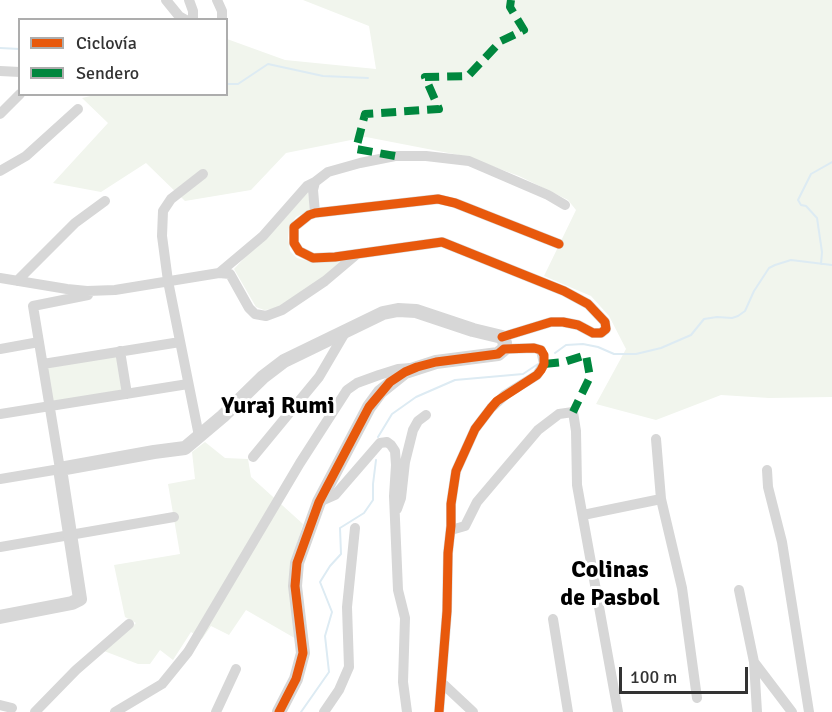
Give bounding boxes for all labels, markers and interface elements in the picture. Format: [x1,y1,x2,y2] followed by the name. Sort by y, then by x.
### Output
[18,18,228,96] legend
[76,32,137,54] text: Ciclovía
[76,62,139,84] text: Sendero
[221,393,335,421] district label: Yuraj Rumi
[560,557,660,613] district label: Colinas de Pasbol
[622,655,751,693] scale bar
[630,666,677,688] text: 100 m

